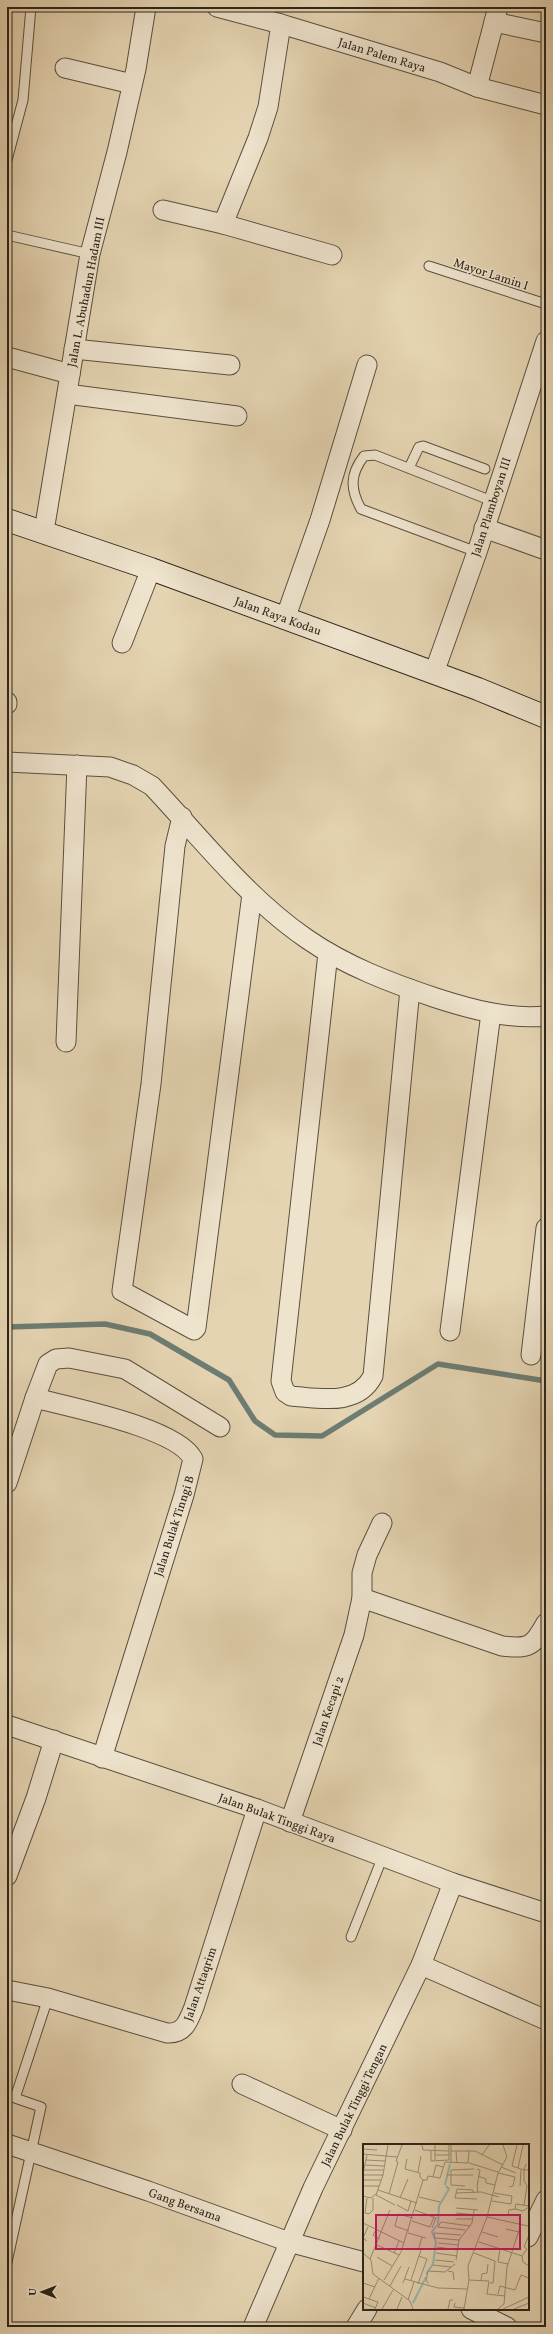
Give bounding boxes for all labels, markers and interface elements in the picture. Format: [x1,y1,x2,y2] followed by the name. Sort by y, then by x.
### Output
[336,35,427,77] street label: Jalan Palem Raya
[65,216,109,369] street label: Jalan L. Abuhadun Hadam III
[451,255,530,295] street label: Mayor Lamin I
[468,455,516,559] street label: Jalan Plamboyan III
[232,594,324,640] street label: Jalan Raya Kodau
[151,1474,199,1579] street label: Jalan Bulak Tinngi B
[309,1674,348,1748] street label: Jalan Kecapi 2
[216,1790,337,1848] street label: Jalan Bulak Tinggi Raya
[181,1945,221,2024] street label: Jalan Attaqrim
[318,2041,392,2170] street label: Jalan Bulak Tinggi Tengan
[363,2144,529,2310] inset map
[146,2185,223,2227] street label: Gang Bersama
[22,2272,62,2312] north arrow
[26,2288,41,2296] text: U

